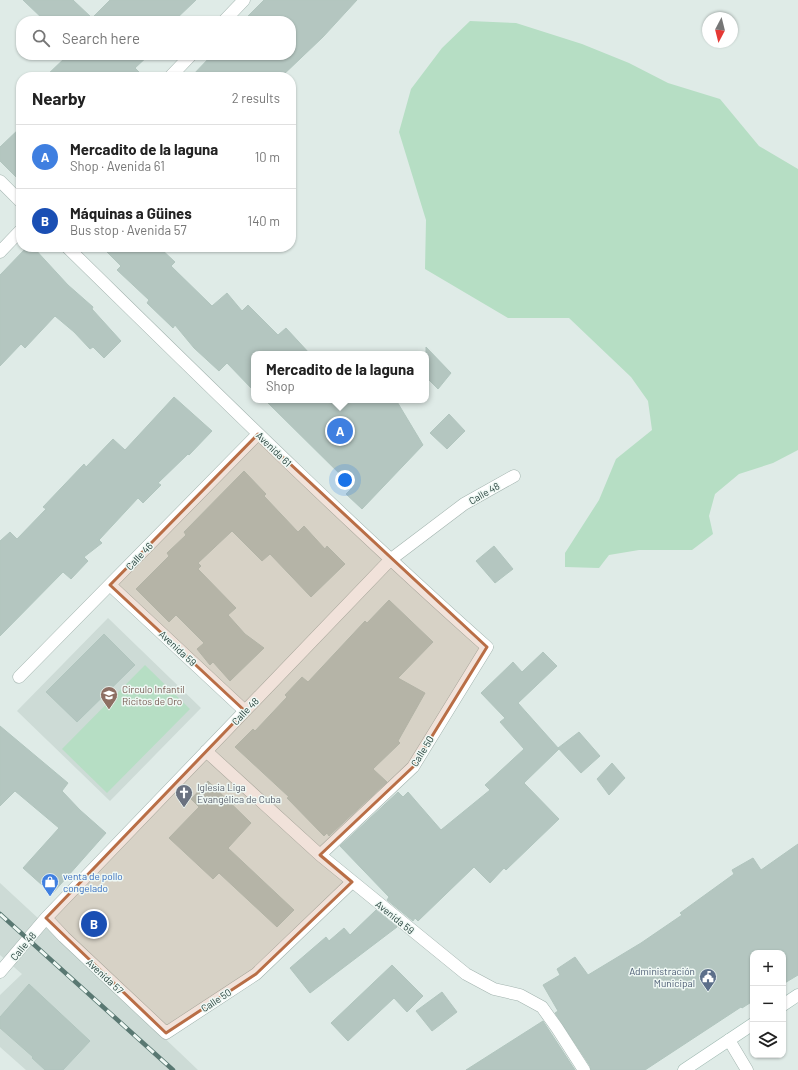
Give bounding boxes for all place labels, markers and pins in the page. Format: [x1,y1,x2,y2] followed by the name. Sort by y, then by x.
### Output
[327,416,353,446] pin: A
[122,683,185,707] place label: Circulo Infantil Ricitos de Oro
[99,685,119,710] school or university icon: Circulo Infantil Ricitos de Oro
[197,781,281,805] place label: Iglesia Liga Evangélica de Cuba
[174,783,194,808] church icon: Iglesia Liga Evangélica de Cuba
[63,870,123,894] place label: venta de pollo congelado
[40,872,60,897] shop icon: venta de pollo congelado
[81,909,107,939] pin: B
[629,965,695,989] place label: Administración Municipal
[698,967,718,992] public building icon: Administración Municipal

